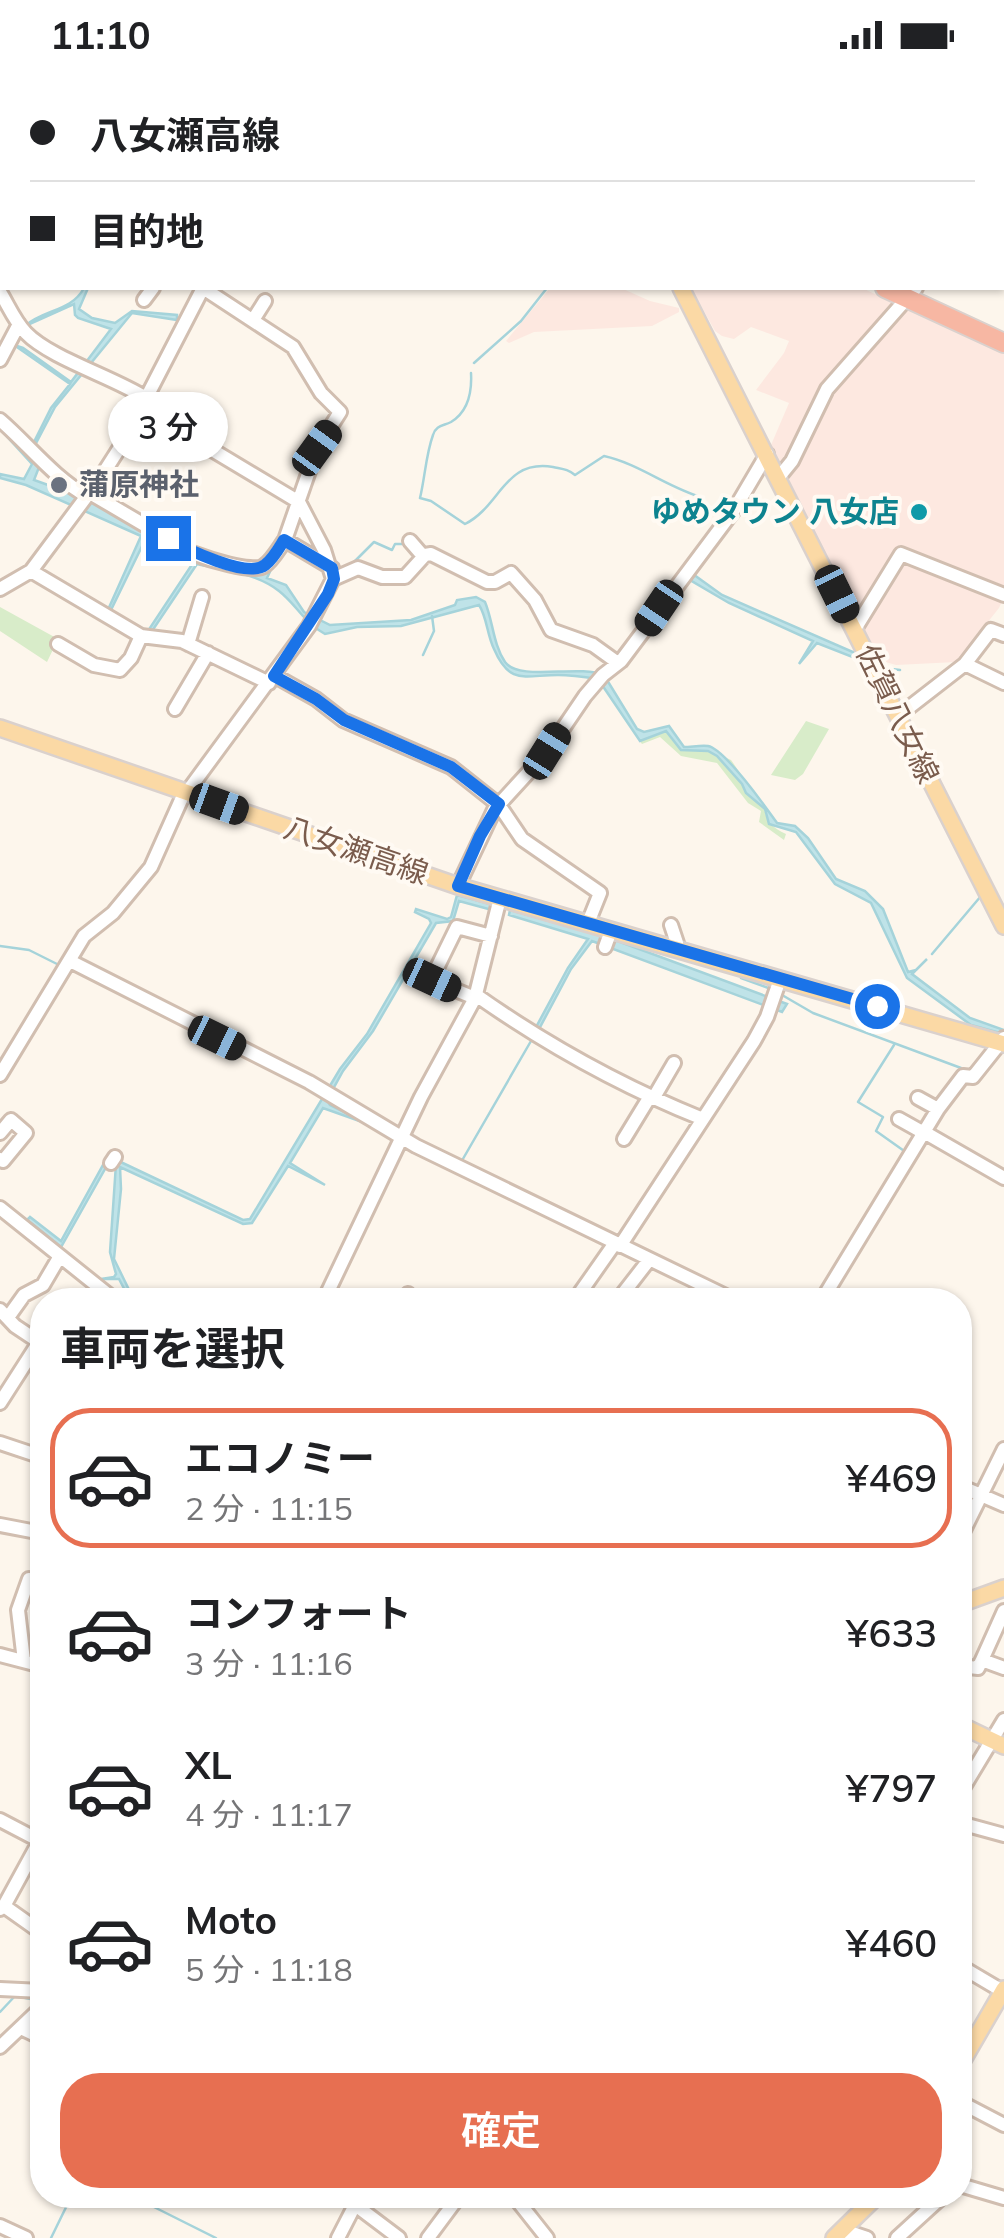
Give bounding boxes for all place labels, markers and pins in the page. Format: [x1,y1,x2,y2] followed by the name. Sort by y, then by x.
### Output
[79,465,199,503] place label: 蒲原神社
[48,474,70,496] marker: 蒲原神社
[651,492,899,530] place label: ゆめタウン 八女店
[908,501,930,523] marker: ゆめタウン 八女店

